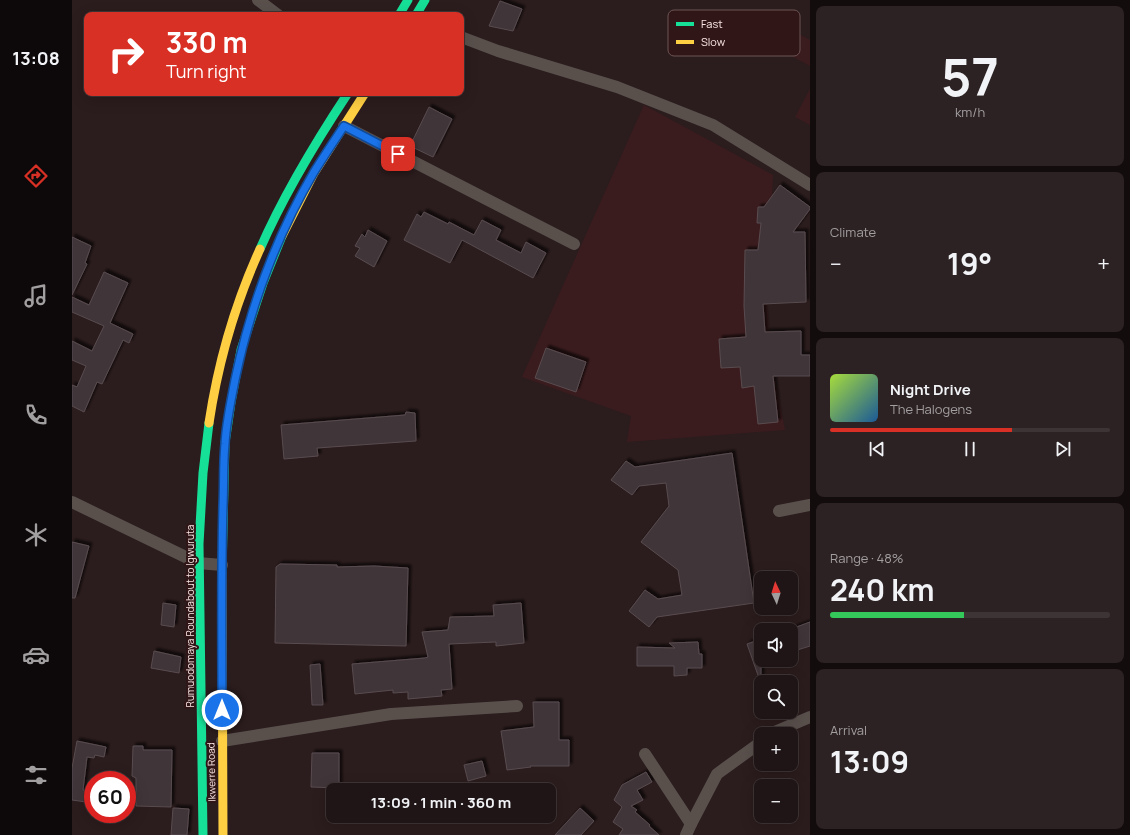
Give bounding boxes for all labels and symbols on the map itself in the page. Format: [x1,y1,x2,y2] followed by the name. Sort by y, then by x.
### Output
[668,10,800,56] legend
[701,16,723,31] text: Fast
[701,34,726,49] text: Slow
[381,137,415,171] pin
[183,525,197,707] street label: Rumuodomaya Roundabout to Igwuruta
[754,571,798,615] north arrow
[201,689,243,731] position arrow
[203,742,219,802] street label: Ikwerre Road
[84,771,136,823] speed limit sign: 60

